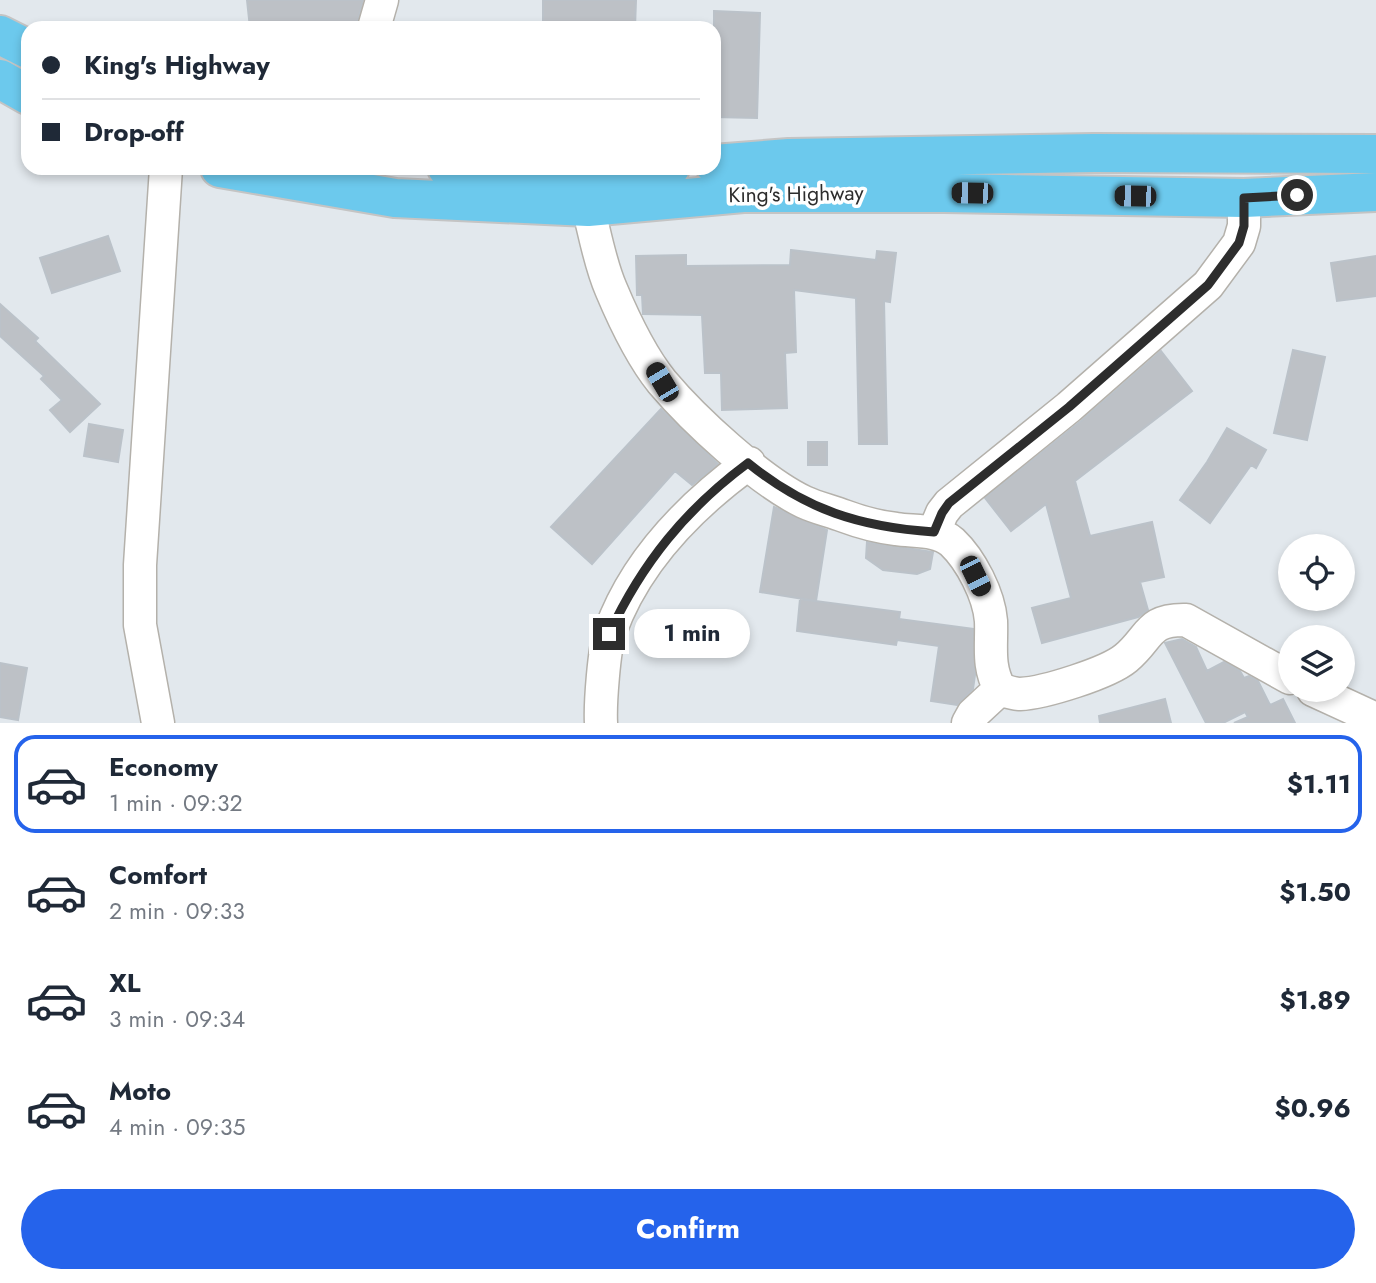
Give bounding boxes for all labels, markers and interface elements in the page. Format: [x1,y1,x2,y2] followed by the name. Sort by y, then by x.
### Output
[84,46,270,84] text: King's Highway
[84,113,184,151] text: Drop-off
[728,178,865,210] street label: King's Highway
[1281,179,1313,211] route start
[951,182,994,204] car
[1114,185,1157,207] car
[643,359,682,405] car
[1278,534,1355,702] map controls
[1278,534,1355,611] button: locate
[957,553,994,599] car
[634,610,749,658] callout: 1 min
[663,616,721,650] text: 1 min
[593,618,625,650] route end
[1278,625,1355,702] button: layers
[109,748,218,786] text: Economy
[25,753,88,816] icon: car
[1287,765,1351,803] text: $1.11
[109,786,243,820] text: 1 min · 09:32
[109,856,207,894] text: Comfort
[25,861,88,924] icon: car
[1279,873,1351,911] text: $1.50
[109,894,245,928] text: 2 min · 09:33
[109,964,141,1002] text: XL
[25,969,88,1032] icon: car
[1280,981,1351,1019] text: $1.89
[109,1002,245,1036] text: 3 min · 09:34
[109,1072,171,1110] text: Moto
[25,1077,88,1140] icon: car
[1274,1089,1351,1127] text: $0.96
[109,1110,245,1144] text: 4 min · 09:35
[21,1189,1355,1269] button: Confirm

